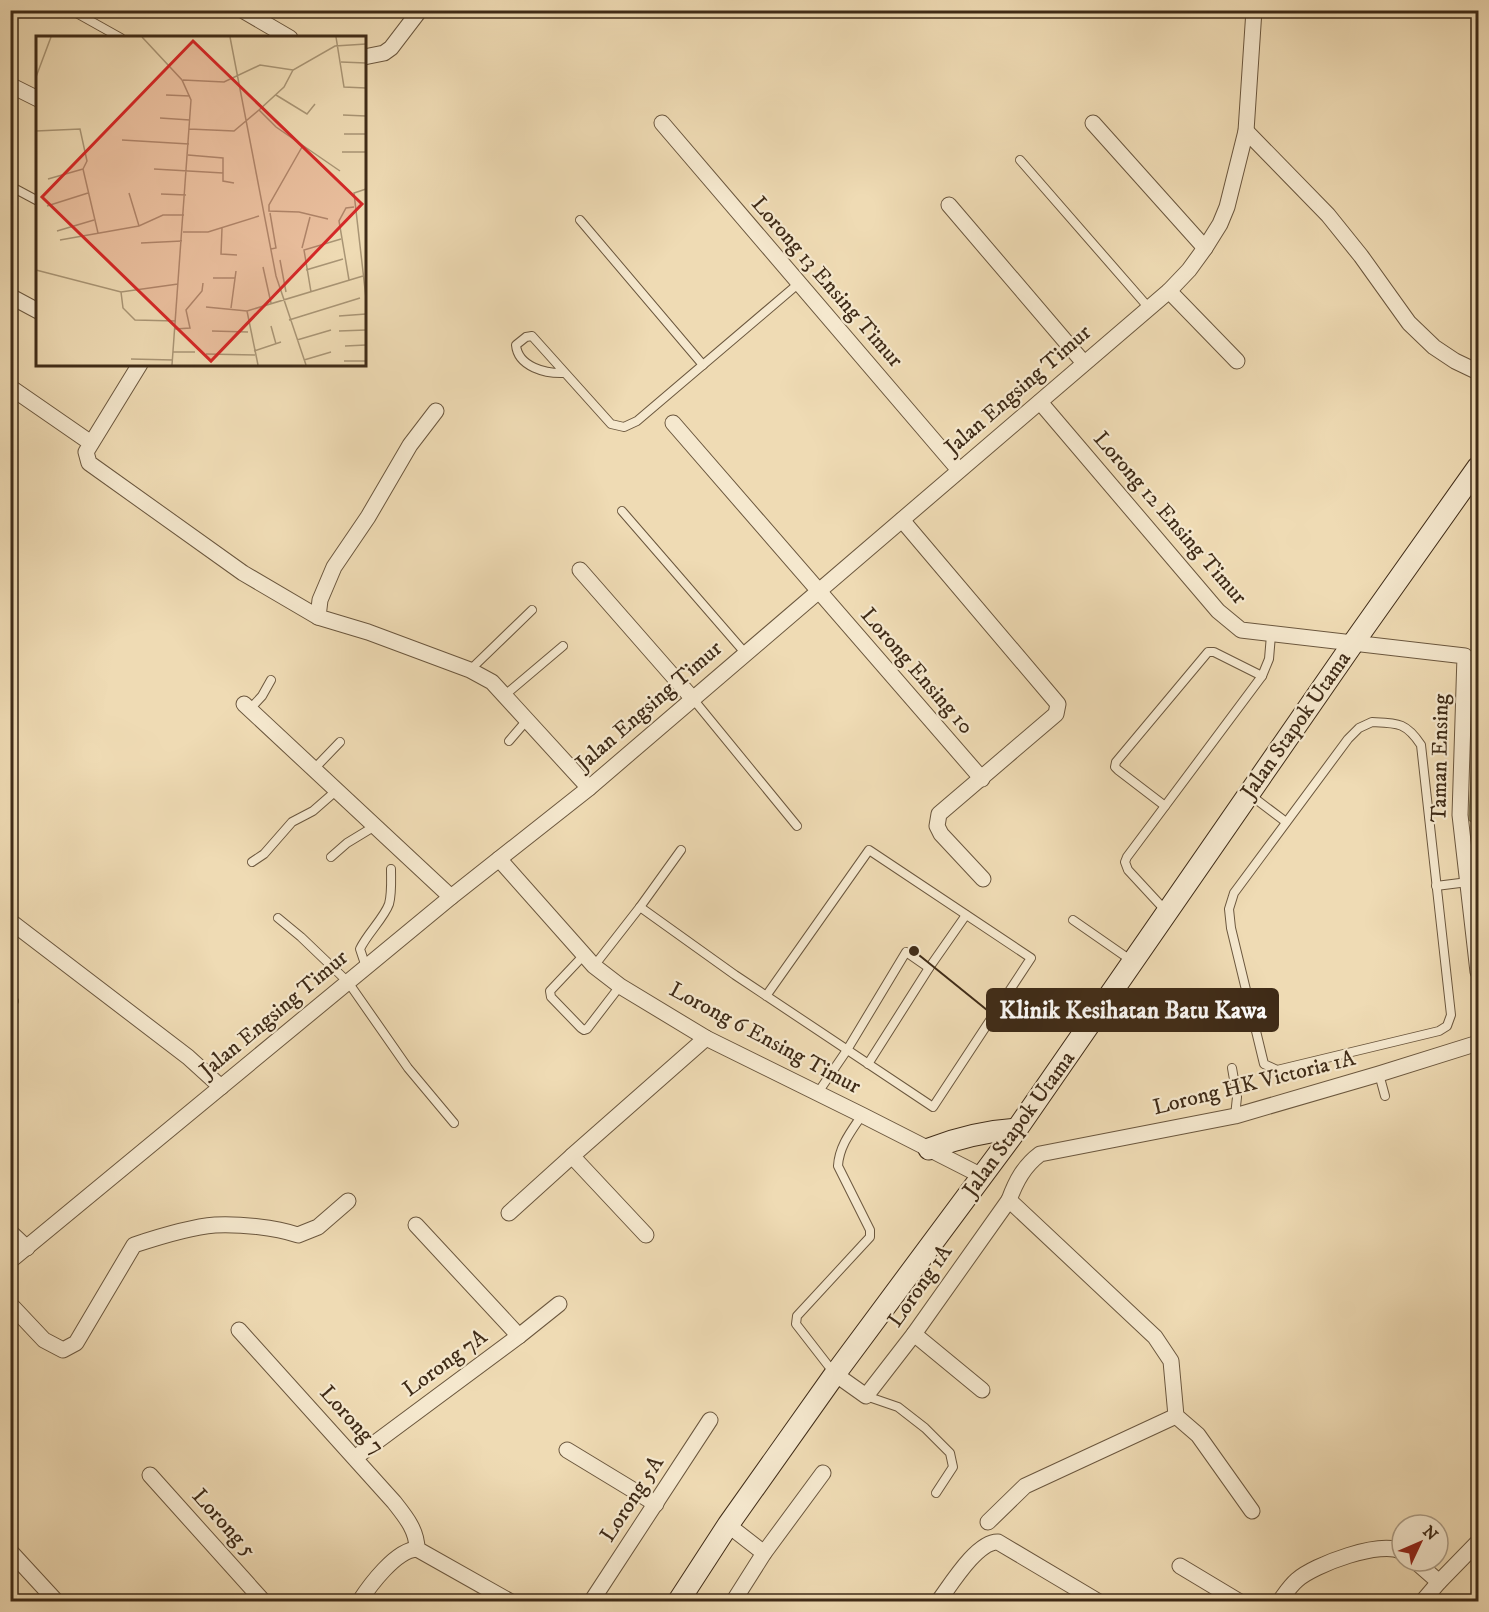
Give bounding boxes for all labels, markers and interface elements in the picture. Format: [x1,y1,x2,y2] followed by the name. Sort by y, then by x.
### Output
[36,36,366,366] inset map
[745,191,909,374] street label: Lorong 13 Ensing Timur
[938,319,1097,462] street label: Jalan Engsing Timur
[1088,426,1253,611] street label: Lorong 12 Ensing Timur
[855,602,979,740] street label: Lorong Ensing 10
[569,635,728,778] street label: Jalan Engsing Timur
[1234,646,1357,806] street label: Jalan Stapok Utama
[1425,693,1455,822] street label: Taman Ensing
[193,944,354,1085] street label: Jalan Engsing Timur
[665,976,866,1100] street label: Lorong 6 Ensing Timur
[987,989,1278,1031] callout: Klinik Kesihatan Batu Kawa
[999,996,1268,1026] text: Klinik Kesihatan Batu Kawa
[956,1045,1081,1204] street label: Jalan Stapok Utama
[1150,1045,1359,1121] street label: Lorong HK Victoria 1A
[882,1239,959,1332] street label: Lorong 1A
[397,1323,493,1403] street label: Lorong 7A
[314,1380,390,1460] street label: Lorong 7
[594,1450,670,1547] street label: Lorong 5A
[186,1483,262,1563] street label: Lorong 5
[1390,1513,1450,1573] north arrow
[1418,1522,1442,1545] text: N

